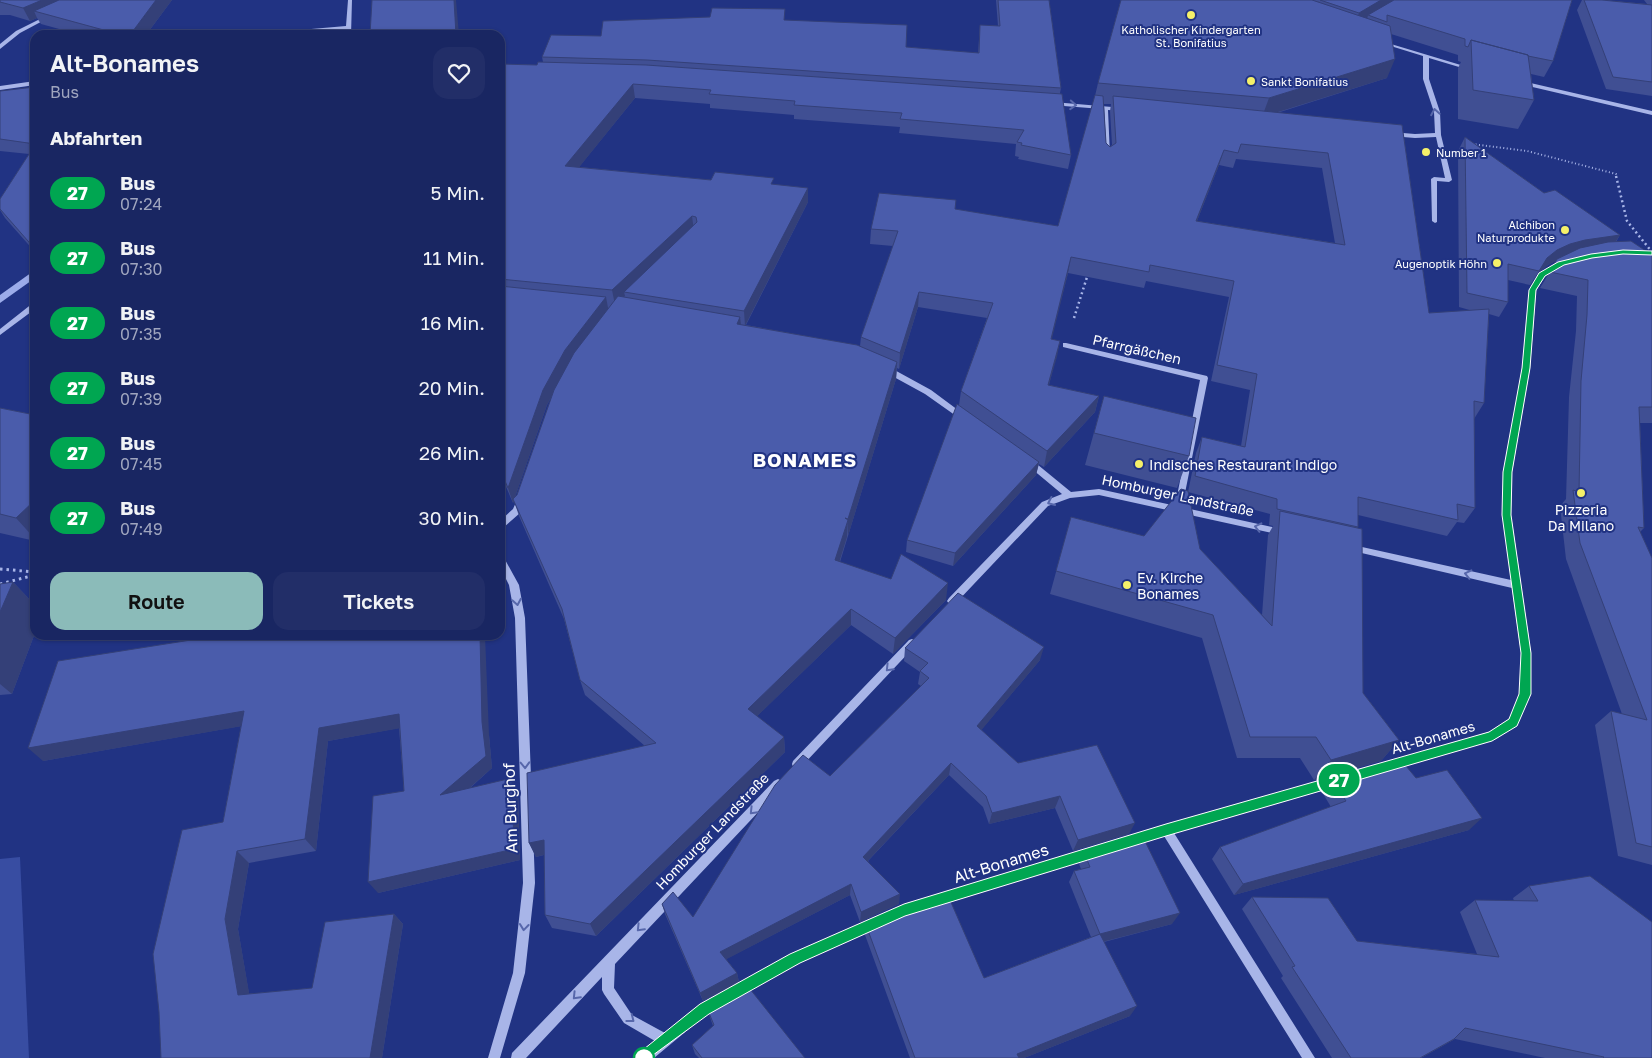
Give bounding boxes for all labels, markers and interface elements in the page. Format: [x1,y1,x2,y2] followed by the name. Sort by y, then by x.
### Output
[1185,9,1197,21] marker: Katholischer Kindergarten St. Bonifatius
[1121,23,1261,49] place label: Katholischer Kindergarten St. Bonifatius
[433,47,485,99] button: heart
[50,48,199,77] text: Alt-Bonames
[1245,75,1257,87] marker: Sankt Bonifatius
[1261,75,1348,88] place label: Sankt Bonifatius
[50,82,79,102] text: Bus
[1069,100,1077,111] one-way arrow
[1431,108,1441,116] one-way arrow
[50,126,142,149] text: Abfahrten
[1420,146,1432,158] marker: Number 1
[1436,146,1486,159] place label: Number 1
[120,171,155,194] text: Bus
[430,181,485,204] text: 5 Min.
[67,182,88,204] text: 27
[120,194,162,214] text: 07:24
[1477,218,1555,244] place label: Alchibon Naturprodukte
[1559,224,1571,236] marker: Alchibon Naturprodukte
[120,236,155,259] text: Bus
[423,246,485,269] text: 11 Min.
[67,247,88,269] text: 27
[1395,257,1487,270] place label: Augenoptik Höhn
[1491,257,1503,269] marker: Augenoptik Höhn
[120,259,162,279] text: 07:30
[120,301,155,324] text: Bus
[421,311,485,334] text: 16 Min.
[67,312,88,334] text: 27
[120,324,162,344] text: 07:35
[1091,331,1183,367] street label: Pfarrgäßchen
[120,366,155,389] text: Bus
[419,376,485,399] text: 20 Min.
[67,377,88,399] text: 27
[120,389,162,409] text: 07:39
[120,431,155,454] text: Bus
[419,441,485,464] text: 26 Min.
[67,442,88,464] text: 27
[753,448,857,471] district label: BONAMES
[120,454,162,474] text: 07:45
[1149,456,1337,473] place label: Indisches Restaurant Indigo
[1133,458,1145,470] marker: Indisches Restaurant Indigo
[1100,471,1256,519] street label: Homburger Landstraße
[1575,487,1587,499] marker: Pizzeria Da Milano
[120,496,155,519] text: Bus
[1047,496,1056,507] one-way arrow
[1548,501,1614,534] place label: Pizzeria Da Milano
[419,506,485,529] text: 30 Min.
[67,507,88,529] text: 27
[120,519,163,539] text: 07:49
[1254,522,1263,533] one-way arrow
[1137,569,1203,602] place label: Ev. Kirche Bonames
[1464,569,1473,580] one-way arrow
[50,572,263,630] button: Route
[273,572,485,630] button: Tickets
[1121,579,1133,591] marker: Ev. Kirche Bonames
[512,598,522,607] one-way arrow
[886,662,895,671] one-way arrow
[1389,717,1477,757] street label: Alt-Bonames
[519,761,530,769] one-way arrow
[498,762,522,853] street label: Am Burghof
[1316,764,1362,796] line badge: 27
[652,769,772,893] street label: Homburger Landstraße
[1329,769,1349,791] text: 27
[750,805,759,814] one-way arrow
[951,839,1051,887] street label: Alt-Bonames
[519,923,530,931] one-way arrow
[637,923,646,932] one-way arrow
[573,991,582,1000] one-way arrow
[625,1013,635,1022] one-way arrow
[633,1047,655,1058] unlabelled marker

